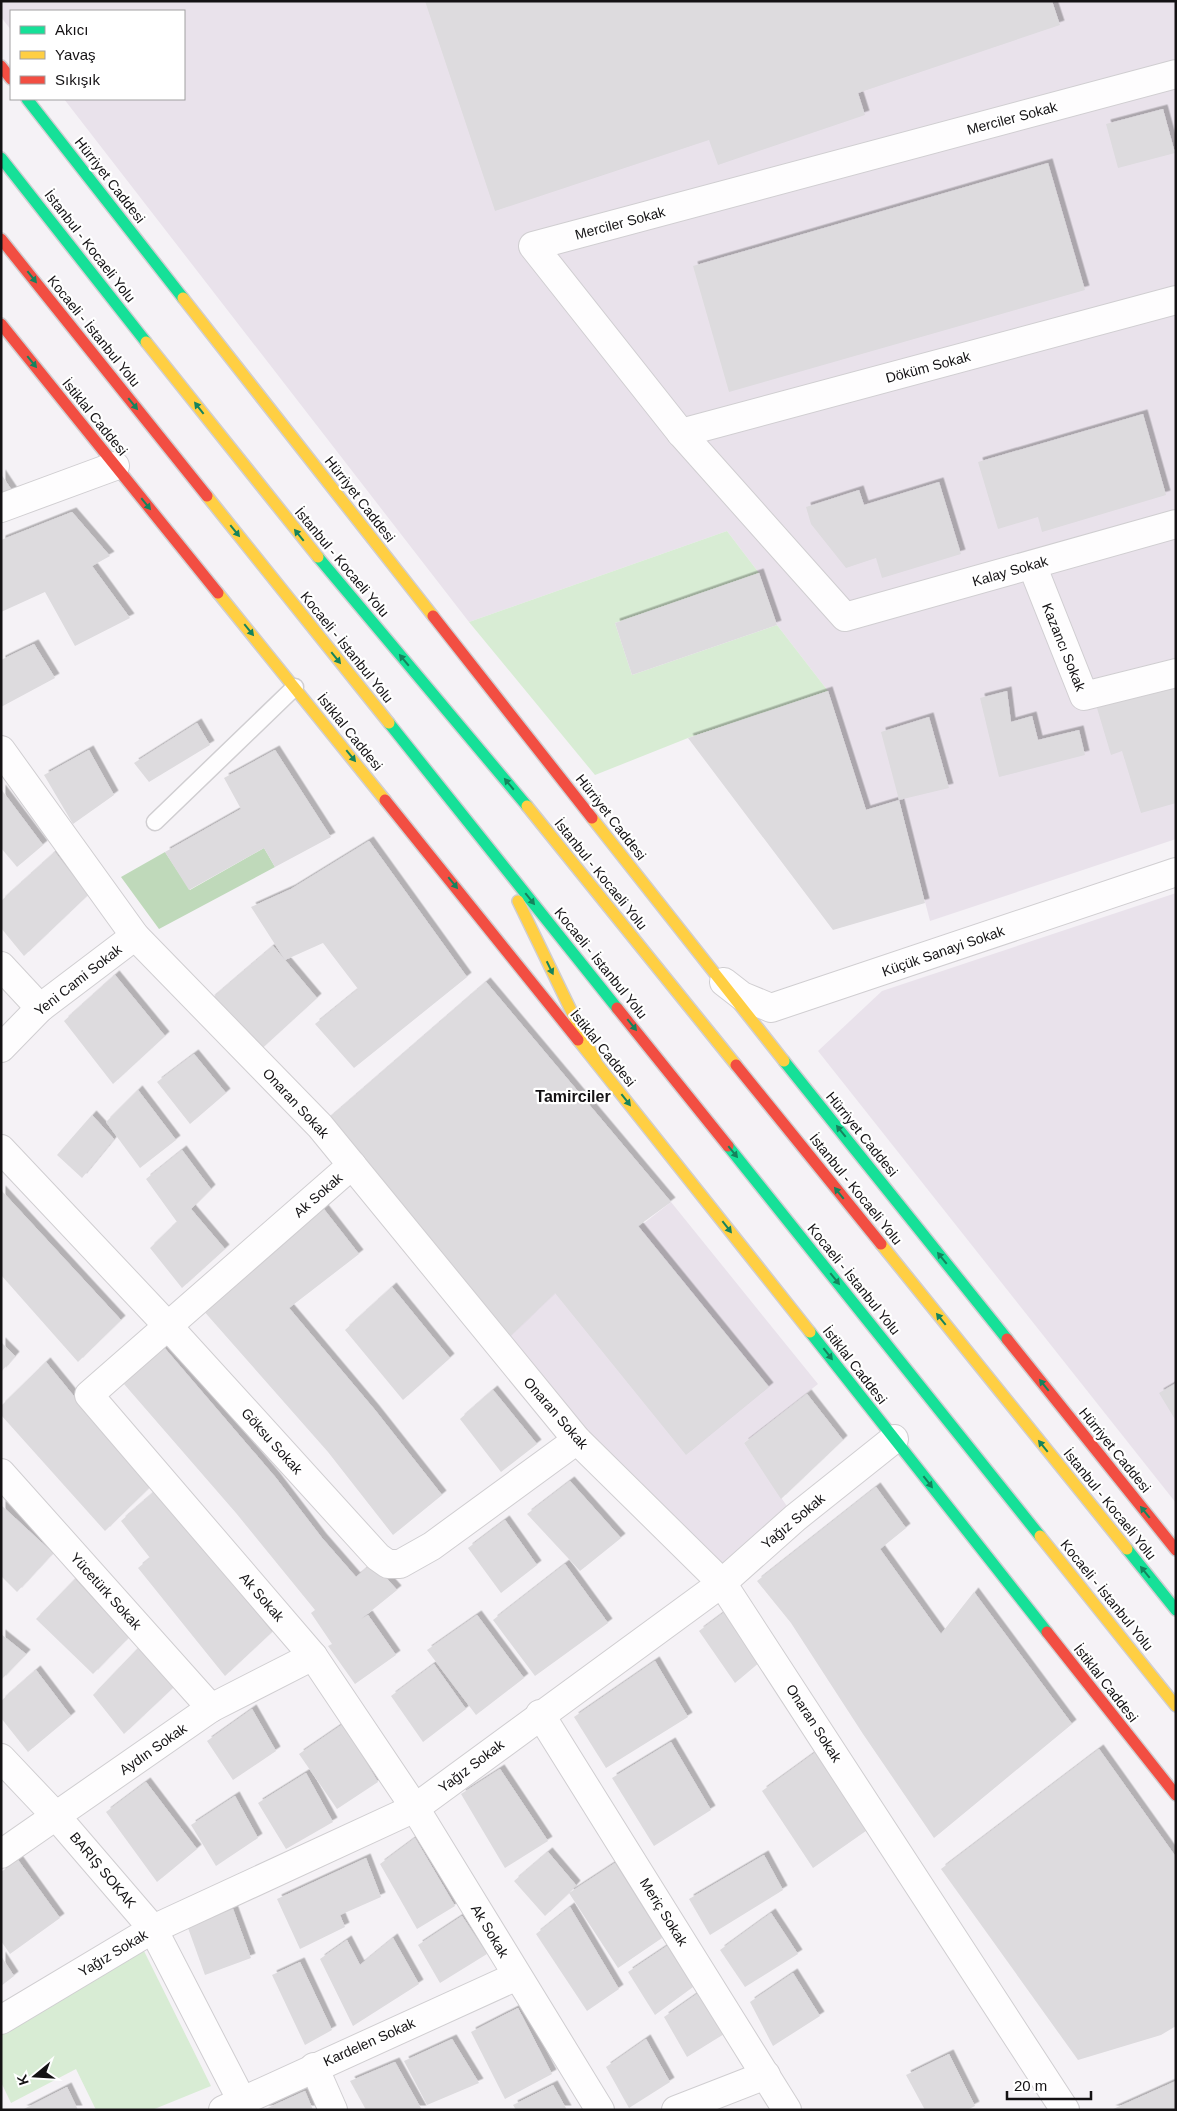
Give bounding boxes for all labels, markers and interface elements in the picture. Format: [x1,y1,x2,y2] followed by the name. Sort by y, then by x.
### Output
[10,10,185,100] legend
[55,21,88,38] text: Akıcı
[55,46,96,63] text: Yavaş
[55,71,101,88] text: Sıkışık
[965,98,1060,138] street label: Merciler Sokak
[72,134,148,226] street label: Hürriyet Caddesi
[41,186,140,305] street label: İstanbul - Kocaeli Yolu
[573,203,668,243] street label: Merciler Sokak
[26,270,37,283] one-way arrow
[44,272,144,390] street label: Kocaeli - İstanbul Yolu
[884,348,973,386] street label: Döküm Sokak
[26,355,37,368] one-way arrow
[59,375,132,459] street label: İstiklal Caddesi
[128,397,139,410] one-way arrow
[193,402,204,415] one-way arrow
[322,453,398,545] street label: Hürriyet Caddesi
[141,497,152,510] one-way arrow
[292,503,393,620] street label: İstanbul - Kocaeli Yolu
[229,524,240,537] one-way arrow
[294,529,305,542] one-way arrow
[970,552,1051,589] street label: Kalay Sokak
[297,588,397,706] street label: Kocaeli - İstanbul Yolu
[1039,601,1089,694] street label: Kazancı Sokak
[243,623,254,636] one-way arrow
[331,651,342,664] one-way arrow
[398,654,410,666] one-way arrow
[314,690,387,774] street label: İstiklal Caddesi
[346,750,356,763] one-way arrow
[573,771,649,863] street label: Hürriyet Caddesi
[503,778,514,791] one-way arrow
[551,815,651,933] street label: İstanbul - Kocaeli Yolu
[447,876,458,889] one-way arrow
[524,892,535,905] one-way arrow
[551,904,651,1022] street label: Kocaeli - İstanbul Yolu
[880,922,1007,979] street label: Küçük Sanayi Sokak
[31,940,126,1019] street label: Yeni Cami Sokak
[546,961,554,975] one-way arrow
[567,1006,640,1090] street label: İstiklal Caddesi
[626,1018,637,1031] one-way arrow
[260,1065,333,1142] street label: Onaran Sokak
[535,1088,611,1105] district label: Tamirciler
[823,1088,901,1180] street label: Hürriyet Caddesi
[620,1093,631,1106] one-way arrow
[835,1125,846,1138] one-way arrow
[806,1130,906,1248] street label: İstanbul - Kocaeli Yolu
[728,1145,739,1158] one-way arrow
[290,1169,346,1220] street label: Ak Sokak
[834,1187,845,1200] one-way arrow
[721,1220,732,1233] one-way arrow
[804,1220,904,1338] street label: Kocaeli - İstanbul Yolu
[937,1252,948,1265] one-way arrow
[829,1272,840,1285] one-way arrow
[936,1313,947,1326] one-way arrow
[820,1322,891,1407] street label: İstiklal Caddesi
[822,1348,833,1361] one-way arrow
[521,1374,592,1453] street label: Onaran Sokak
[1038,1379,1049,1392] one-way arrow
[1076,1404,1154,1496] street label: Hürriyet Caddesi
[238,1405,306,1478] street label: Göksu Sokak
[1038,1440,1049,1453] one-way arrow
[1060,1445,1160,1563] street label: İstanbul - Kocaeli Yolu
[923,1475,934,1488] one-way arrow
[758,1489,829,1552] street label: Yağız Sokak
[1140,1505,1151,1518] one-way arrow
[1057,1536,1157,1654] street label: Kocaeli - İstanbul Yolu
[67,1549,145,1634] street label: Yücetürk Sokak
[1140,1566,1151,1579] one-way arrow
[237,1569,288,1625] street label: Ak Sokak
[1071,1640,1142,1725] street label: İstiklal Caddesi
[783,1681,846,1766] street label: Onaran Sokak
[116,1719,190,1778] street label: Aydın Sokak
[435,1736,508,1796] street label: Yağız Sokak
[67,1829,140,1912] street label: BARIŞ SOKAK
[637,1875,692,1950] street label: Meriç Sokak
[468,1902,513,1961] street label: Ak Sokak
[76,1926,151,1980] street label: Yağız Sokak
[321,2014,418,2069] street label: Kardelen Sokak
[10,2051,60,2101] north arrow
[1007,2068,1091,2100] scale bar
[13,2073,32,2087] text: K
[1014,2077,1047,2094] text: 20 m

